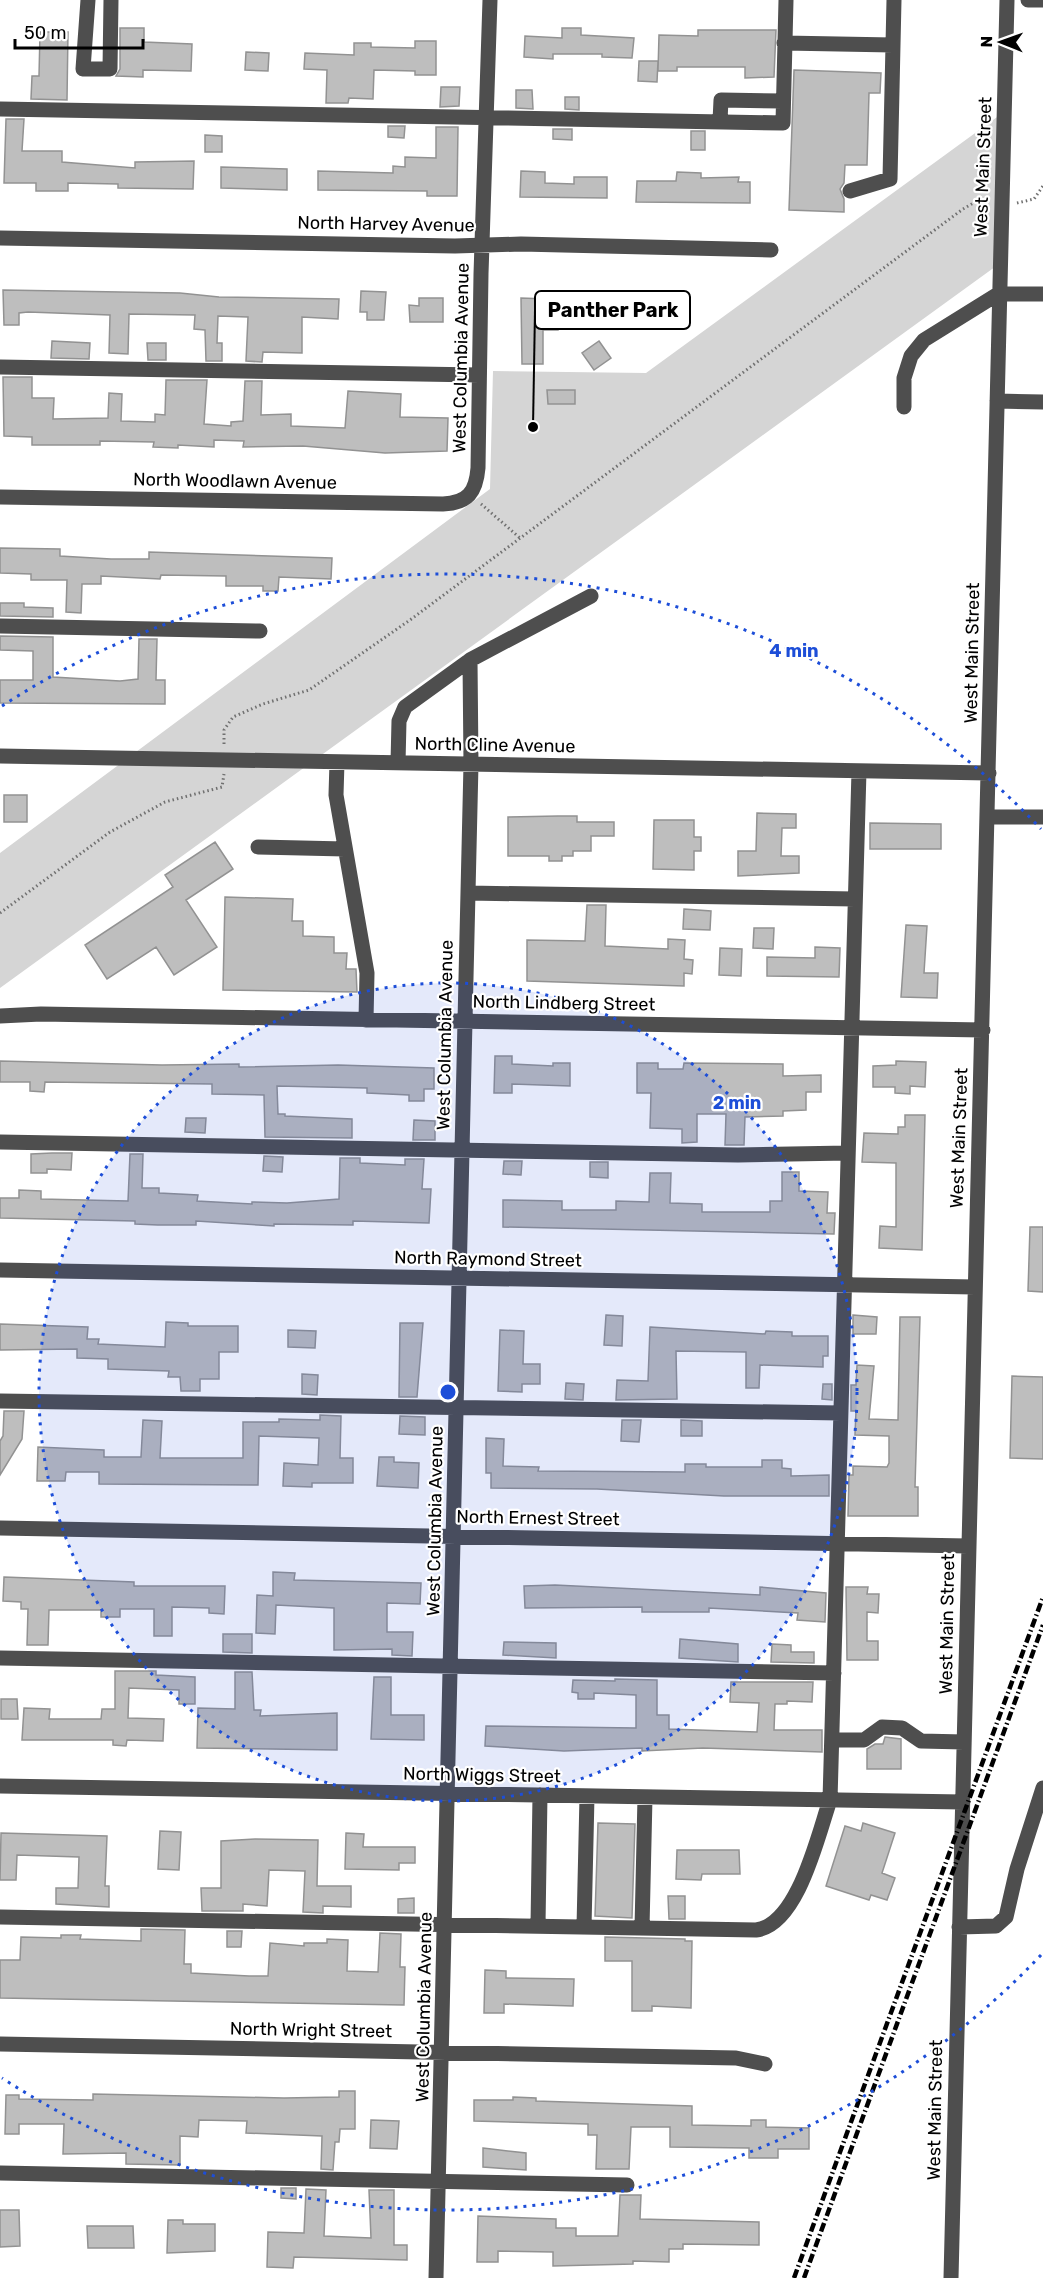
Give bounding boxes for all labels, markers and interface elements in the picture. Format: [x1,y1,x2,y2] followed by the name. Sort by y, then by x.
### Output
[15,12,142,50] scale bar
[971,12,1031,72] north arrow
[24,22,67,44] text: 50 m
[977,36,996,48] text: N
[970,96,996,238] street label: West Main Street
[297,211,475,237] street label: North Harvey Avenue
[448,263,474,453] street label: West Columbia Avenue
[535,291,690,329] callout: Panther Park
[548,298,679,322] text: Panther Park
[133,468,337,494] street label: North Woodlawn Avenue
[960,582,984,724] street label: West Main Street
[769,640,819,662] text: 4 min
[414,733,576,757] street label: North Cline Avenue
[432,940,458,1130] street label: West Columbia Avenue
[472,990,656,1016] street label: North Lindberg Street
[946,1067,972,1209] street label: West Main Street
[713,1092,761,1114] text: 2 min
[394,1246,582,1272] street label: North Raymond Street
[438,1382,458,1402] centre of rings
[422,1426,448,1616] street label: West Columbia Avenue
[456,1506,620,1530] street label: North Ernest Street
[935,1553,959,1695] street label: West Main Street
[403,1763,561,1787] street label: North Wiggs Street
[411,1912,437,2102] street label: West Columbia Avenue
[230,2018,392,2042] street label: North Wright Street
[923,2039,947,2181] street label: West Main Street

